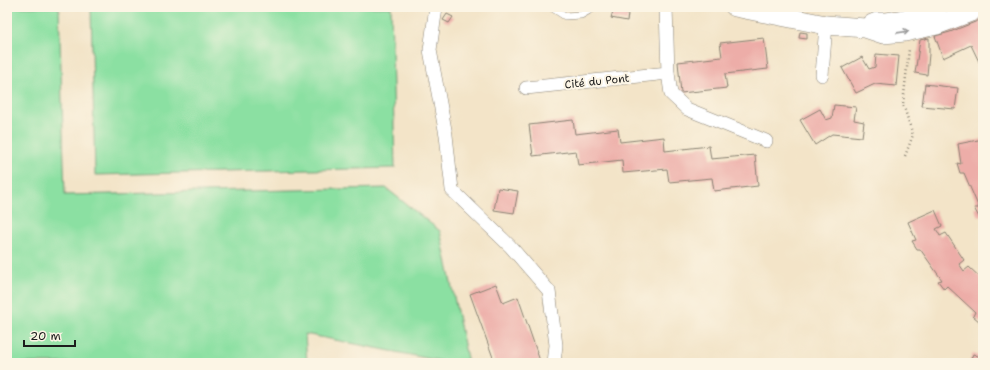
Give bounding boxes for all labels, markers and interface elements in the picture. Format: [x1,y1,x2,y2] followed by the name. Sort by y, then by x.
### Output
[896,28,909,36] one-way arrow
[564,71,630,92] street label: Cité du Pont
[24,322,75,348] scale bar
[30,328,61,344] text: 20 m

